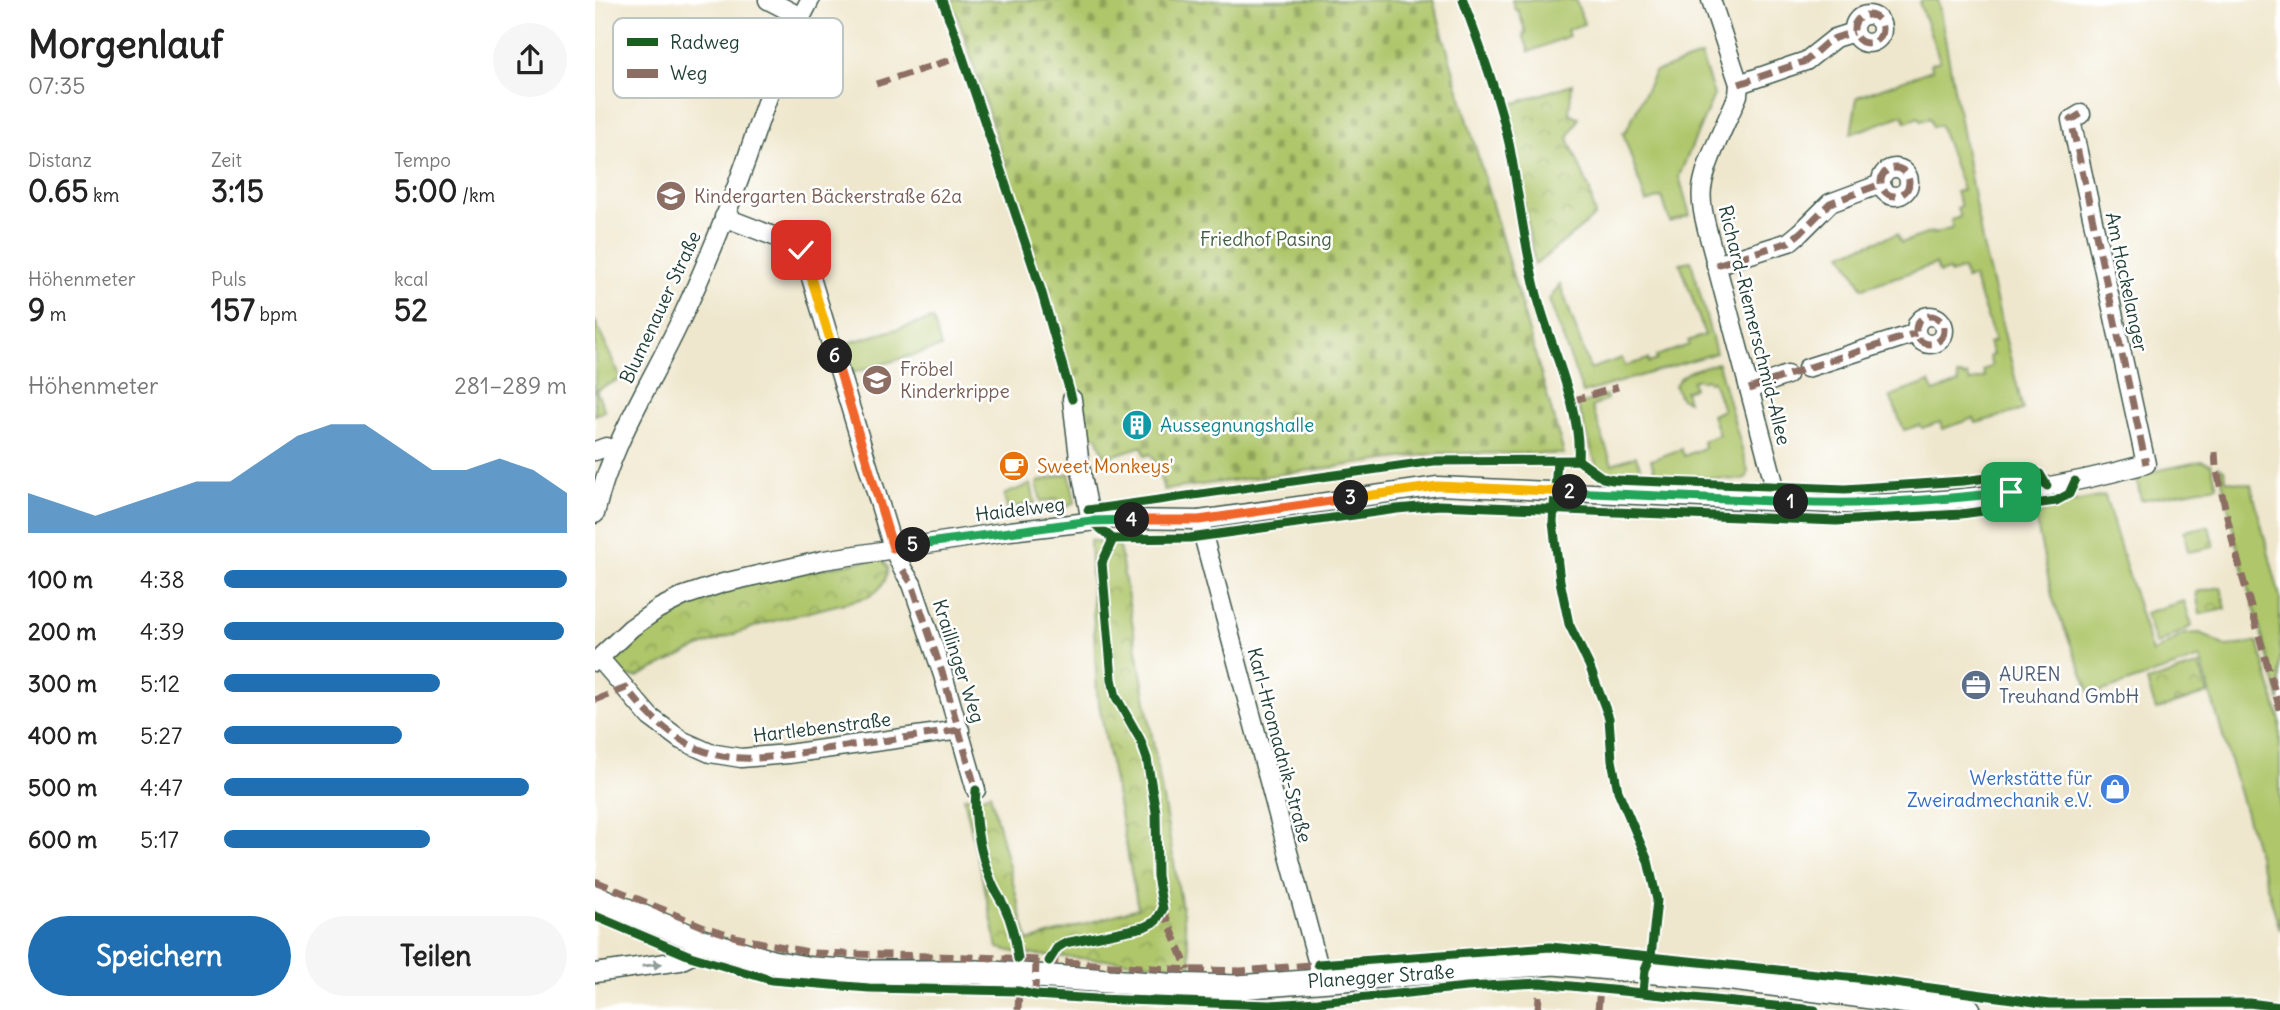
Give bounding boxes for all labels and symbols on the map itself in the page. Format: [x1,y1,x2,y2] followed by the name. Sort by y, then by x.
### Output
[613,18,843,98] legend
[670,30,740,54] text: Radweg
[670,61,707,85] text: Weg
[654,179,688,213] school or university icon: Kindergarten Bäckerstraße 62a
[694,184,962,208] place label: Kindergarten Bäckerstraße 62a
[1714,203,1796,447] street label: Richard-Riemerschmid-Allee
[2101,210,2154,354] street label: Am Hackelanger
[771,220,831,280] pin
[614,227,706,387] street label: Blumenauer Straße
[1200,227,1332,251] park label: Friedhof Pasing
[817,338,853,374] pin: 6
[900,357,1010,403] place label: Fröbel Kinderkrippe
[860,363,894,397] school or university icon: Fröbel Kinderkrippe
[1120,408,1154,442] building icon: Aussegnungshalle
[1160,413,1314,437] place label: Aussegnungshalle
[997,449,1031,483] cafe icon: Sweet Monkeys'
[1037,454,1173,478] place label: Sweet Monkeys'
[1981,462,2041,522] pin
[1553,475,1587,510] pin: 2
[1333,480,1369,516] pin: 3
[1773,484,1809,520] pin: 1
[974,492,1066,526] street label: Haidelweg
[1115,503,1149,538] pin: 4
[895,528,931,562] pin: 5
[928,596,990,726] street label: Kraillinger Weg
[1242,645,1318,845] street label: Karl-Hromadnik-Straße
[1999,662,2139,708] place label: AUREN Treuhand GmbH
[1959,668,1993,702] office icon: AUREN Treuhand GmbH
[752,707,892,747] street label: Hartlebenstraße
[1907,766,2092,812] place label: Werkstätte für Zweiradmechanik e.V.
[2098,772,2132,806] shop icon: Werkstätte für Zweiradmechanik e.V.
[641,959,663,970] one-way arrow
[1307,959,1455,993] street label: Planegger Straße

